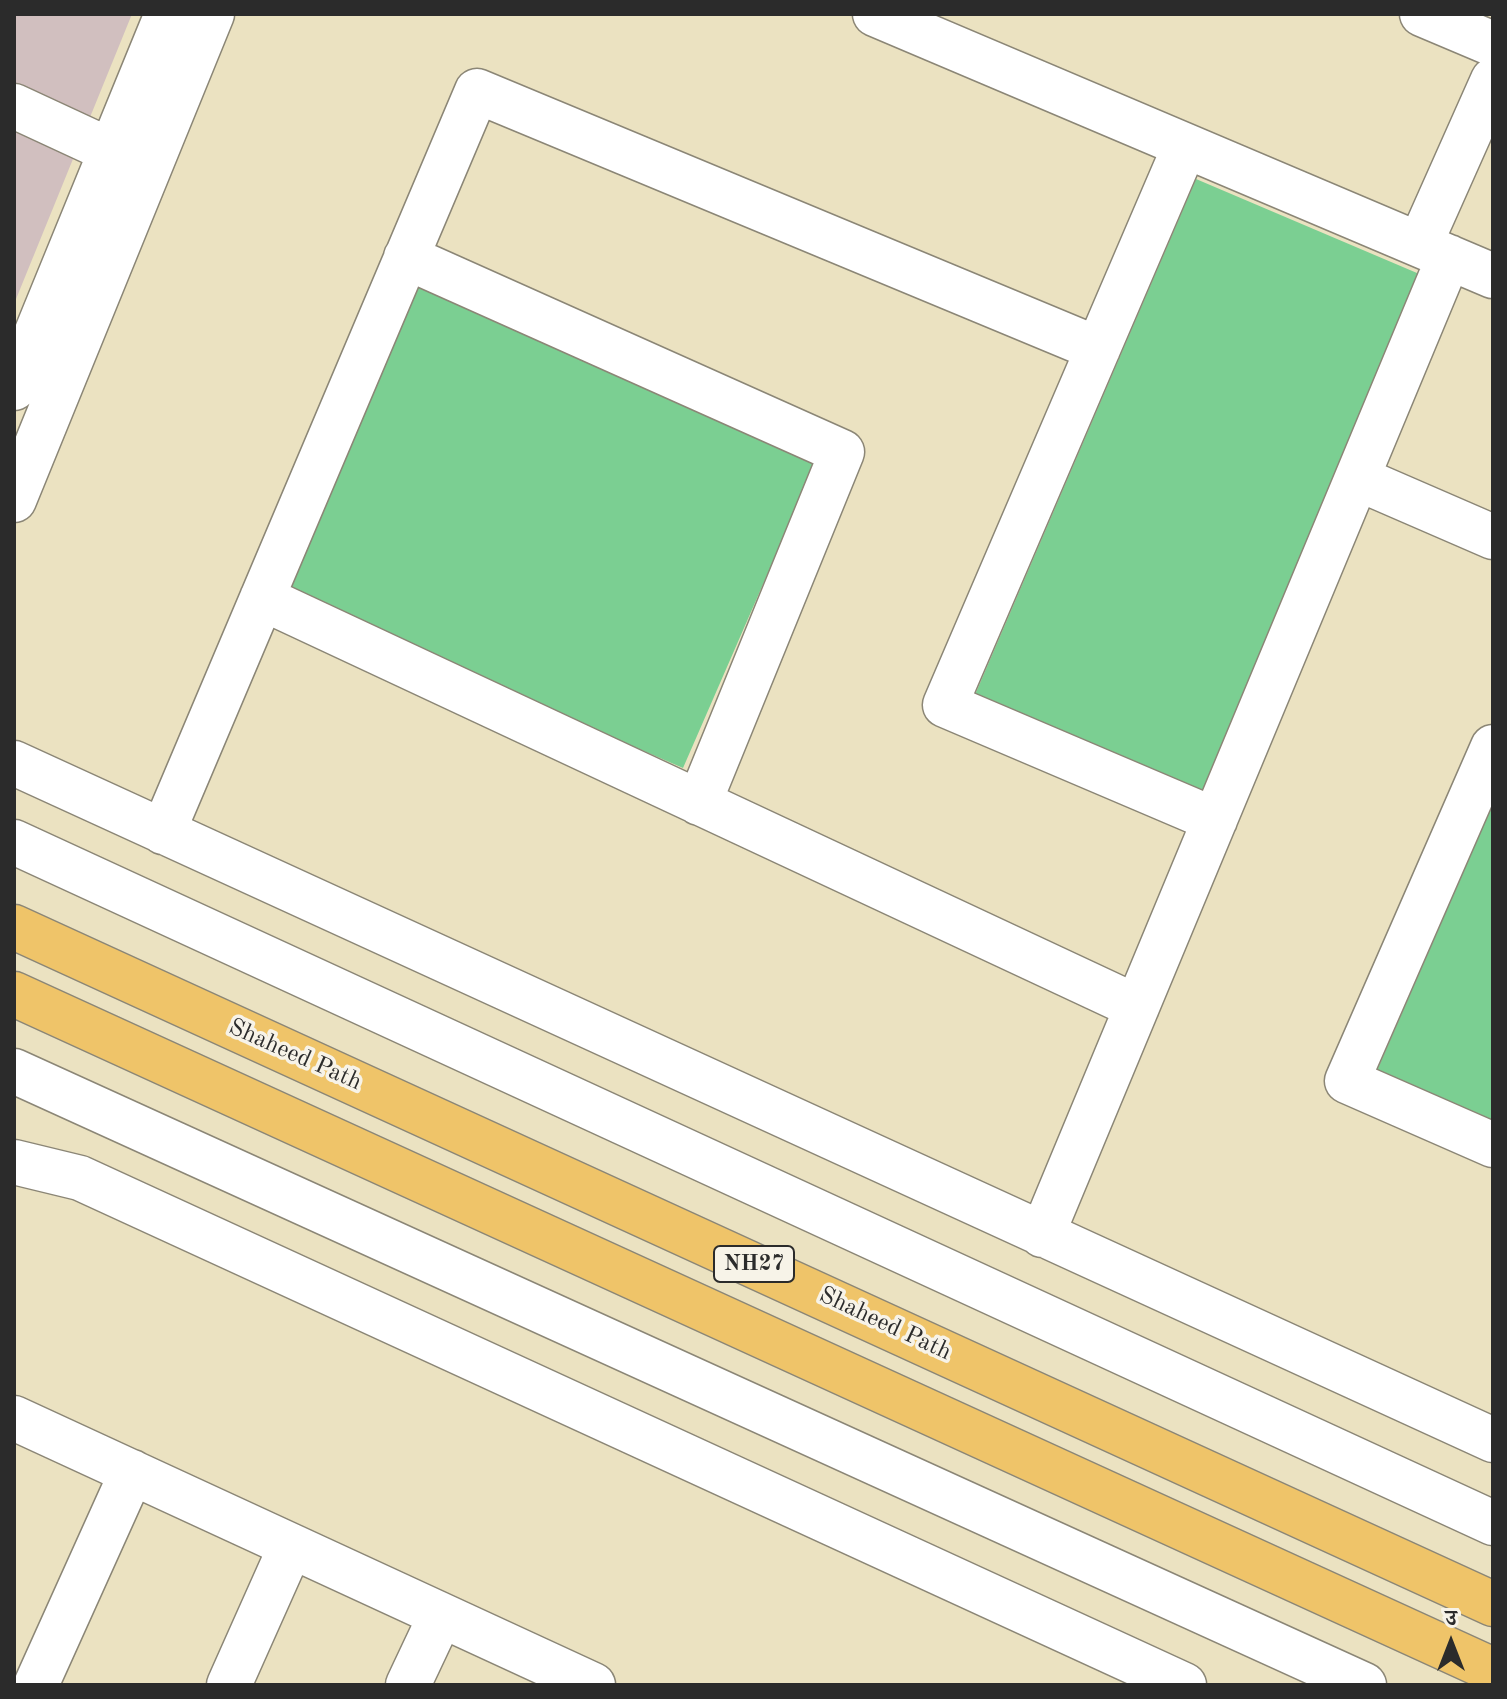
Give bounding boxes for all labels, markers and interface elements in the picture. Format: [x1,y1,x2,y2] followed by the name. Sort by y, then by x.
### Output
[224,1013,366,1097] street label: Shaheed Path
[714,1246,794,1282] road number: NH27
[814,1281,956,1367] street label: Shaheed Path
[1411,1603,1491,1683] north arrow
[1445,1608,1457,1630] text: उ

